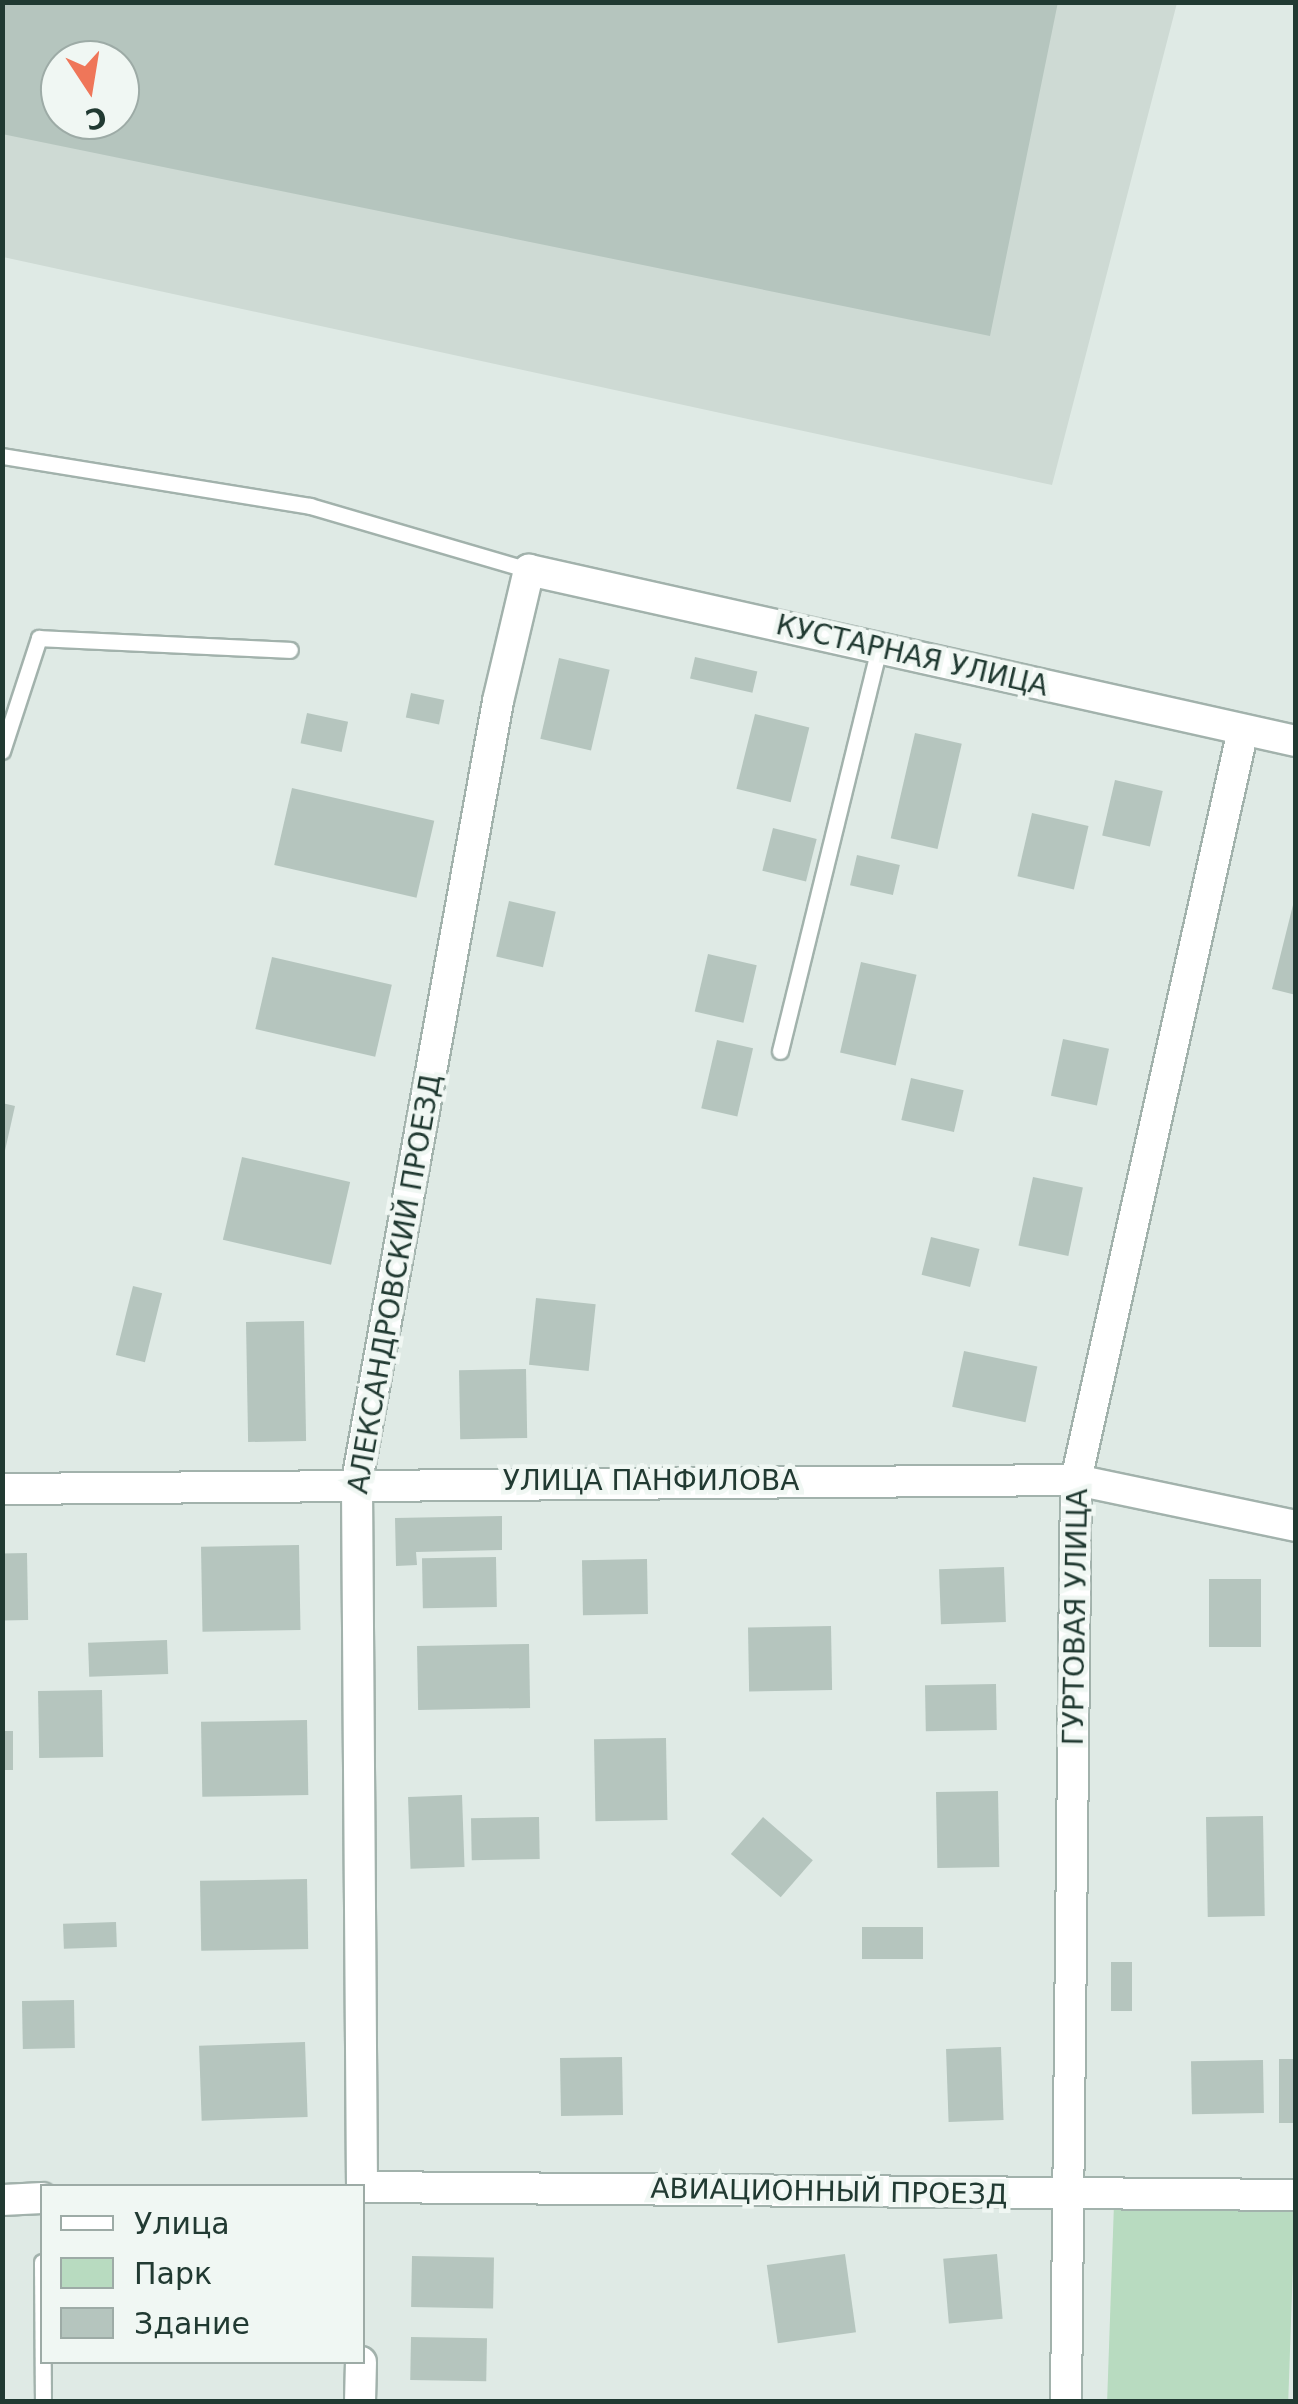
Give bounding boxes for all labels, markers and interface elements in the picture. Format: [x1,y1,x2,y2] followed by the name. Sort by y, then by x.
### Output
[40,40,140,140] north arrow
[82,100,109,136] text: С
[773,608,1051,704] street label: КУСТАРНАЯ УЛИЦА
[342,1072,448,1496] street label: АЛЕКСАНДРОВСКИЙ ПРОЕЗД
[503,1464,799,1498] street label: УЛИЦА ПАНФИЛОВА
[1057,1488,1095,1746] street label: ГУРТОВАЯ УЛИЦА
[650,2172,1008,2212] street label: АВИАЦИОННЫЙ ПРОЕЗД
[40,2184,365,2364] legend
[134,2206,230,2241] text: Улица
[134,2256,212,2291] text: Парк
[134,2306,250,2341] text: Здание

